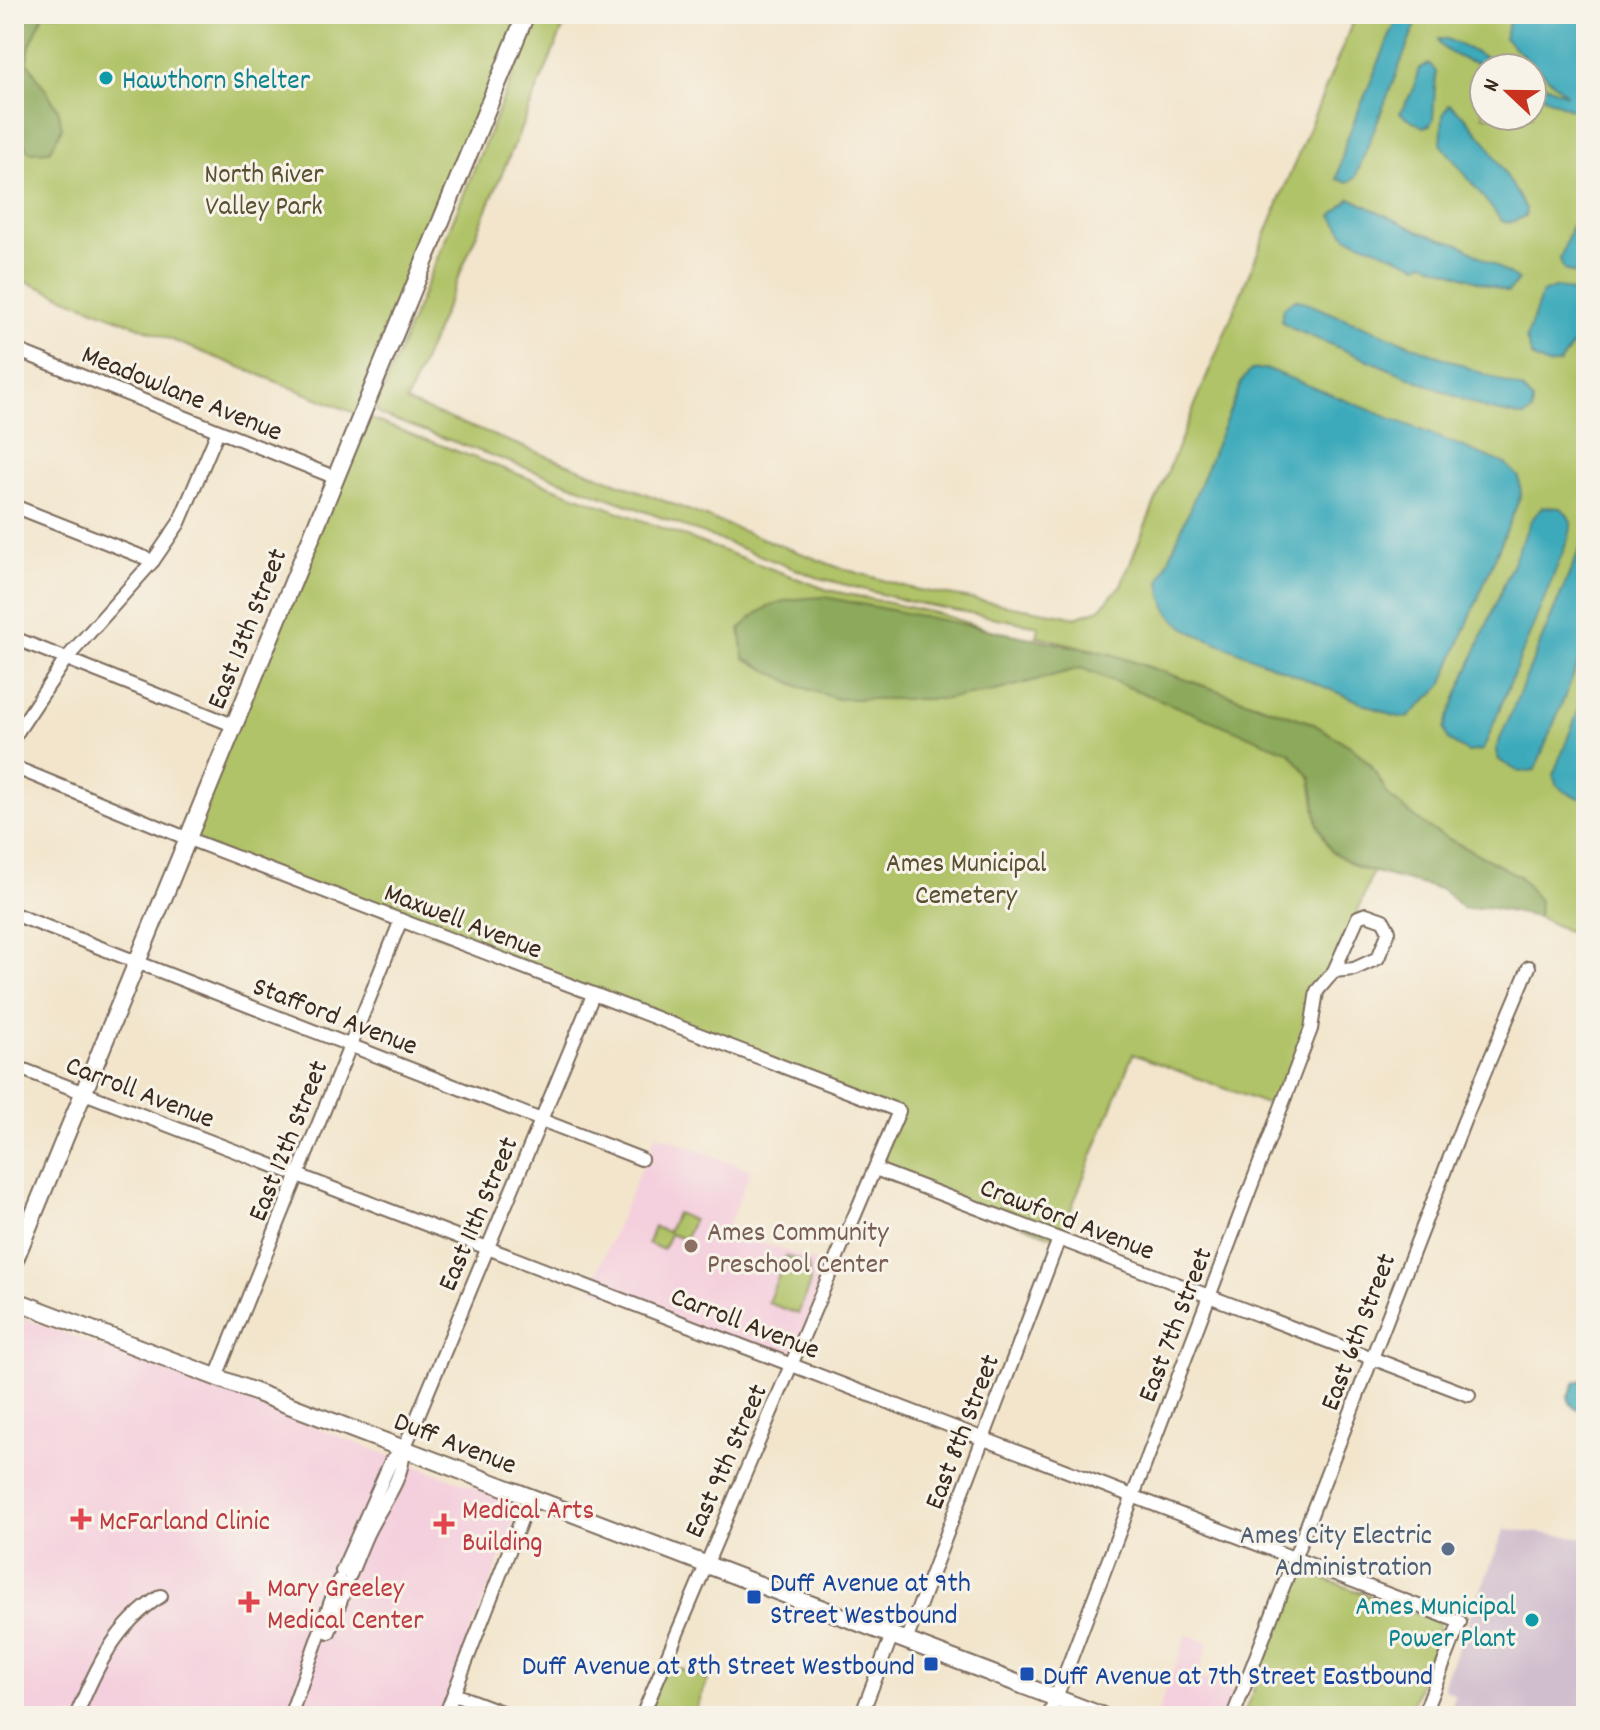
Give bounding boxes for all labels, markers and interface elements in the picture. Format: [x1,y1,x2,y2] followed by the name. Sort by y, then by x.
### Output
[1468,52,1548,132] north arrow
[122,63,311,103] place label: Hawthorn Shelter
[97,69,115,87] marker: Hawthorn Shelter
[1476,75,1509,97] text: N
[204,157,324,229] park label: North River Valley Park
[75,337,288,454] street label: Meadowlane Avenue
[199,543,300,716] street label: East 13th Street
[886,846,1047,918] park label: Ames Municipal Cemetery
[377,875,547,972] street label: Maxwell Avenue
[246,969,422,1068] street label: Stafford Avenue
[59,1048,219,1141] street label: Carroll Avenue
[240,1055,341,1228] street label: East 12th Street
[430,1132,531,1298] street label: East 11th Street
[973,1170,1159,1273] street label: Crawford Avenue
[707,1215,889,1287] place label: Ames Community Preschool Center
[682,1237,700,1255] marker: Ames Community Preschool Center
[1130,1243,1225,1409] street label: East 7th Street
[1312,1248,1409,1417] street label: East 6th Street
[664,1279,824,1372] street label: Carroll Avenue
[917,1349,1013,1516] street label: East 8th Street
[677,1379,780,1545] street label: East 9th Street
[387,1404,521,1487] street label: Duff Avenue
[462,1493,594,1565] place label: Medical Arts Building
[99,1504,270,1544] place label: McFarland Clinic
[70,1508,92,1530] marker: McFarland Clinic
[433,1513,455,1535] marker: Medical Arts Building
[1240,1518,1432,1590] place label: Ames City Electric Administration
[1439,1540,1457,1558] marker: Ames City Electric Administration
[770,1566,971,1638] place label: Duff Avenue at 9th Street Westbound
[267,1571,424,1643] place label: Mary Greeley Medical Center
[745,1588,763,1606] marker: Duff Avenue at 9th Street Westbound
[1355,1589,1516,1661] place label: Ames Municipal Power Plant
[238,1591,260,1613] marker: Mary Greeley Medical Center
[1523,1611,1541,1629] marker: Ames Municipal Power Plant
[522,1649,915,1689] place label: Duff Avenue at 8th Street Westbound
[922,1655,940,1673] marker: Duff Avenue at 8th Street Westbound
[1043,1659,1433,1699] place label: Duff Avenue at 7th Street Eastbound
[1018,1665,1036,1683] marker: Duff Avenue at 7th Street Eastbound

